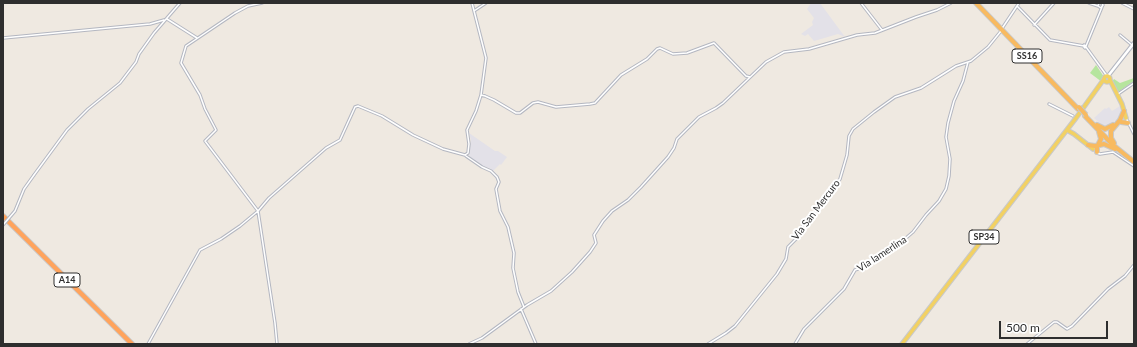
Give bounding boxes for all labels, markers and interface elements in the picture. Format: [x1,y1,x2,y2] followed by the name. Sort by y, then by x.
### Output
[1012,49,1042,63] road number: SS16
[789,177,843,243] street label: Via San Mercuro
[969,230,999,244] road number: SP34
[855,234,909,274] street label: Via lamerlina
[54,273,80,287] road number: A14
[1001,313,1110,339] scale bar
[1006,320,1040,335] text: 500 m

